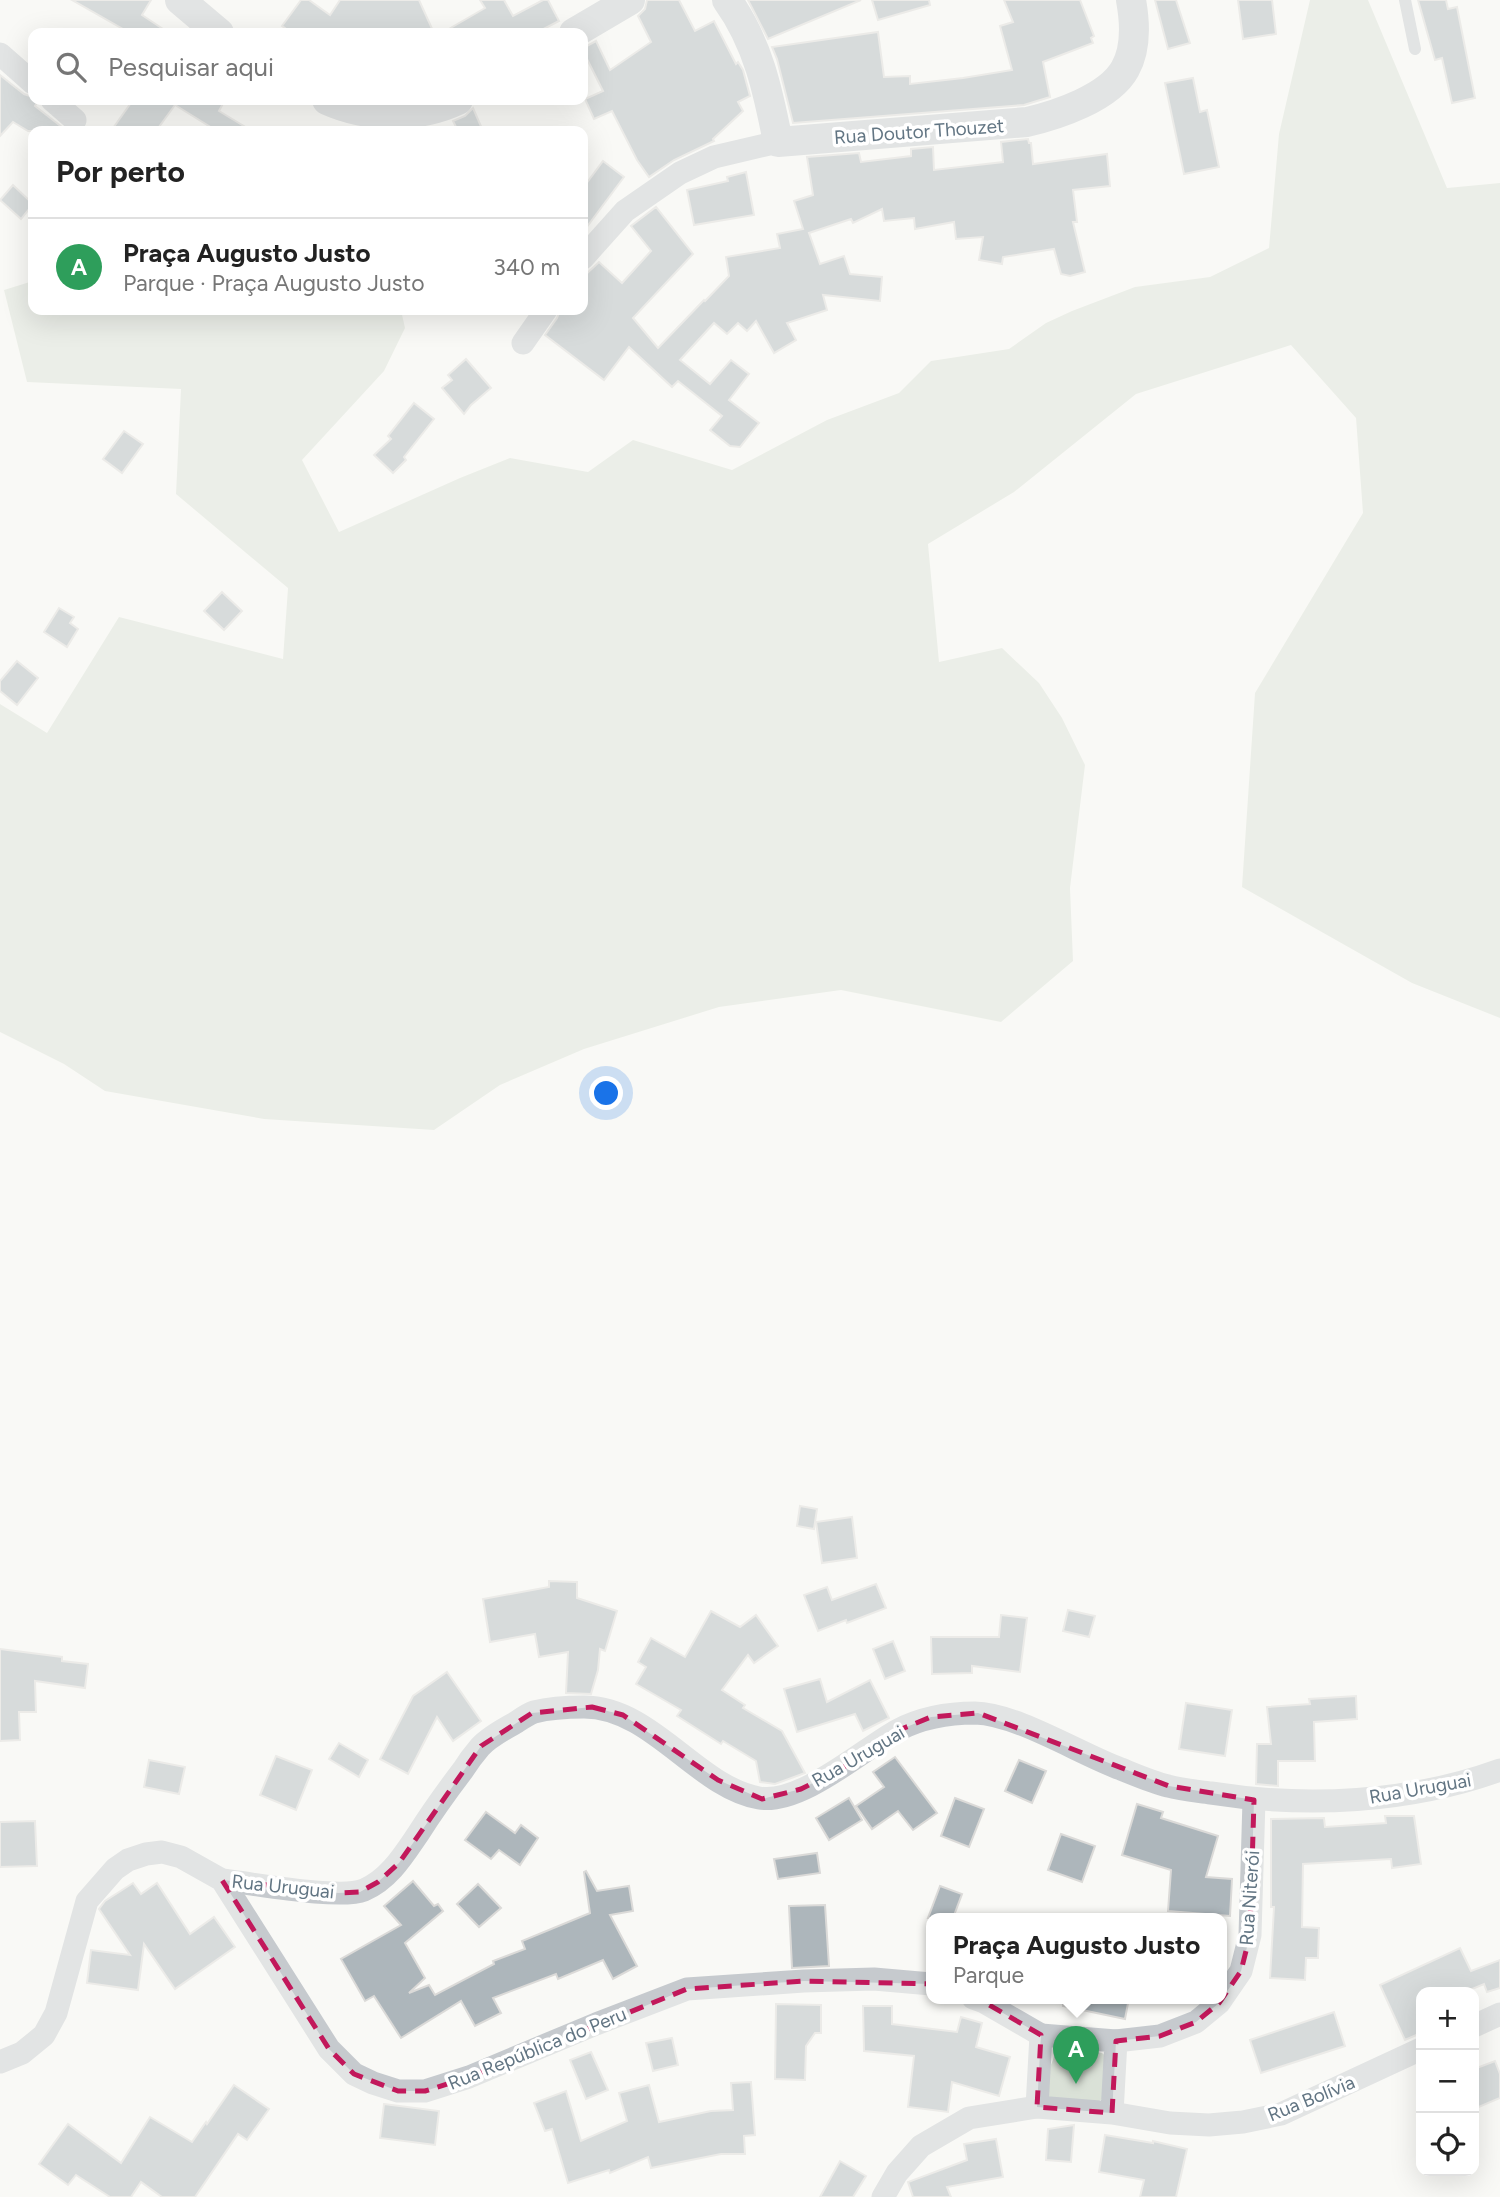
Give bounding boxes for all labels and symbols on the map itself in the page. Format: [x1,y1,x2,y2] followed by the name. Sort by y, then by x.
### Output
[833,114,1005,149] street label: Rua Doutor Thouzet
[589,1076,623,1110] your location
[808,1721,909,1792] street label: Rua Uruguai
[1367,1768,1473,1809] street label: Rua Uruguai
[1235,1850,1264,1946] street label: Rua Niterói
[230,1870,335,1903] street label: Rua Uruguai
[445,2002,630,2095] street label: Rua República do Peru
[1053,2026,1099,2084] pin: A
[1264,2071,1358,2126] street label: Rua Bolívia

